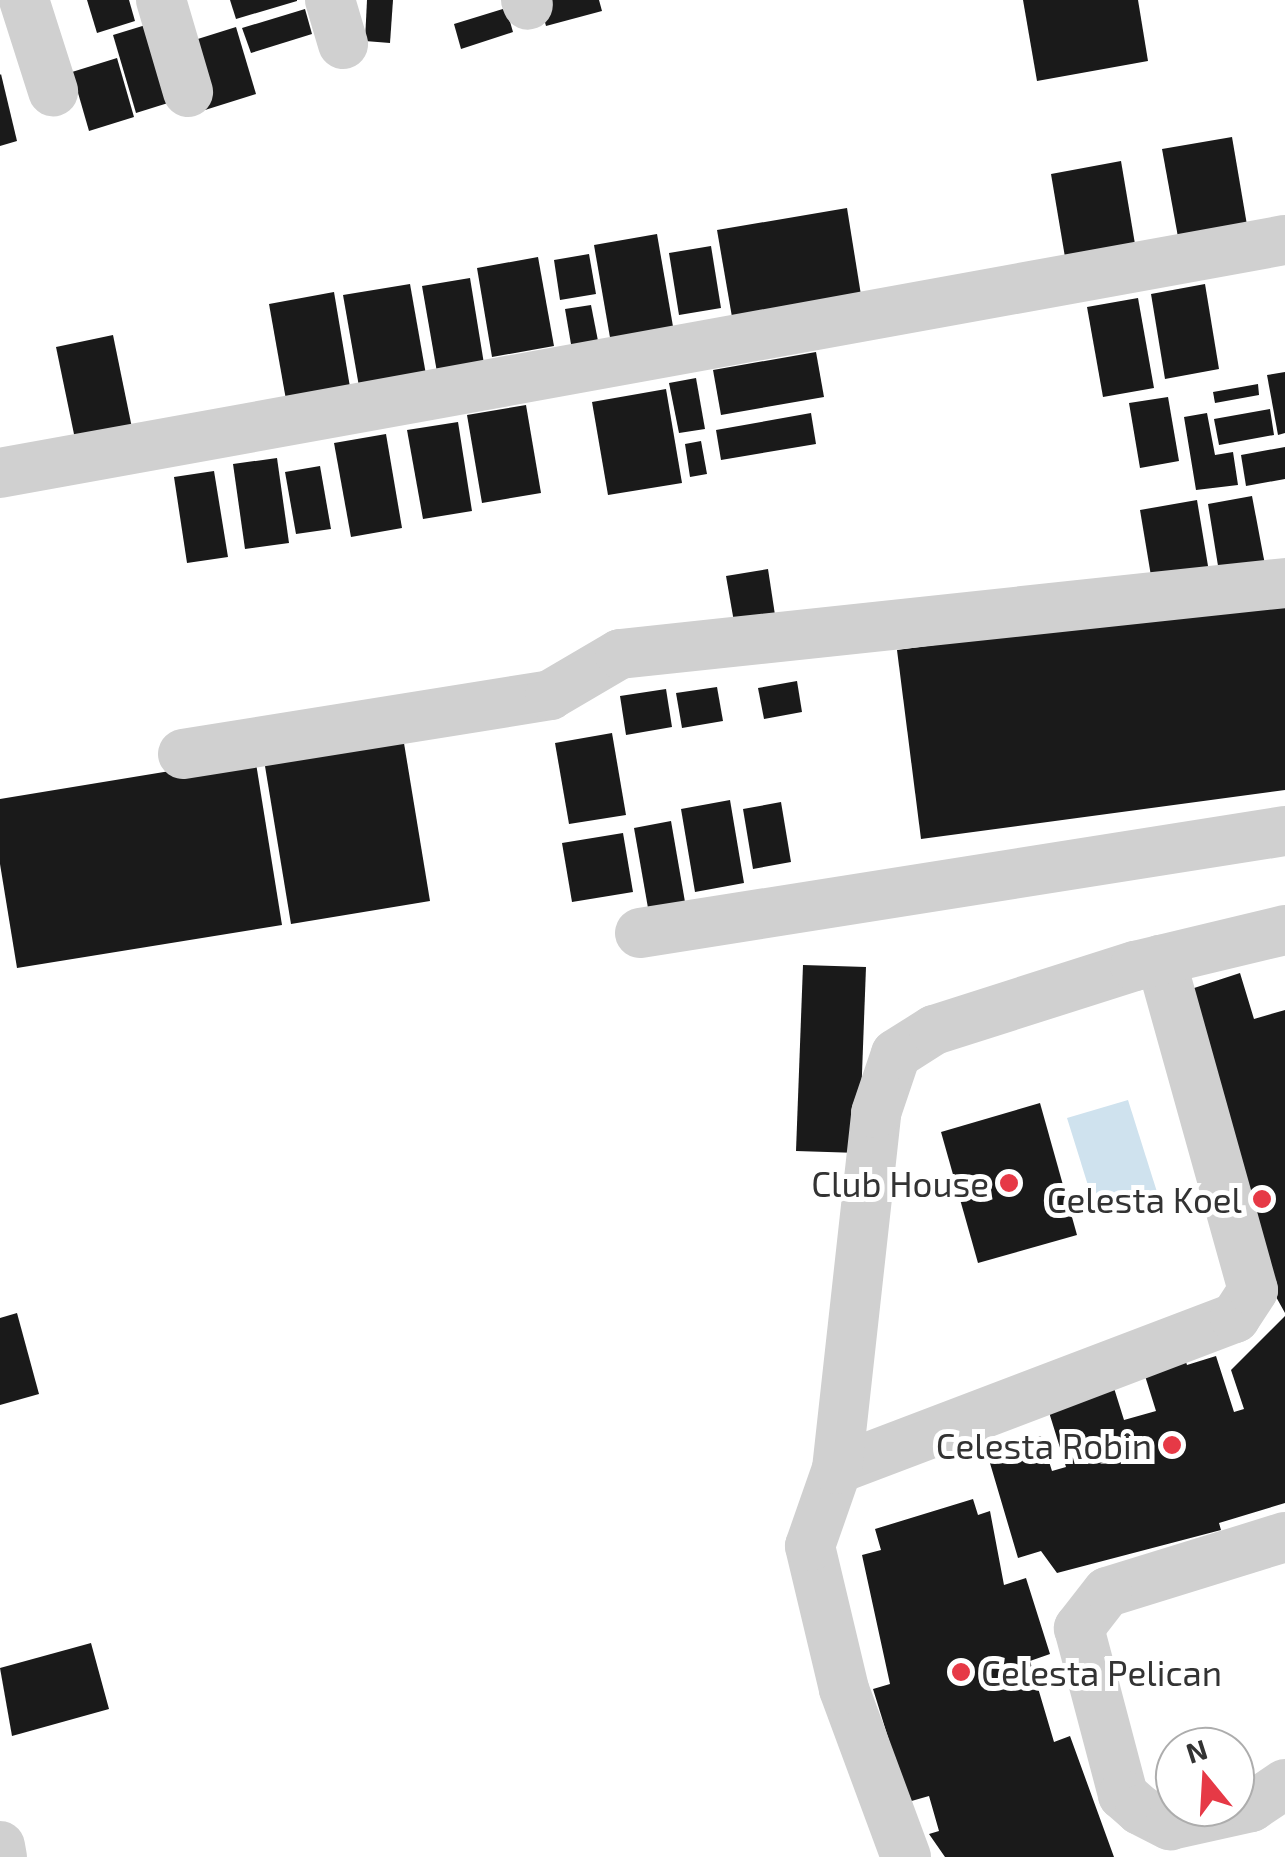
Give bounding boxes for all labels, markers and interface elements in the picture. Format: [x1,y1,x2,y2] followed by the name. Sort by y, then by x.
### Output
[811,1162,989,1204] place label: Club House
[998,1172,1020,1194] marker: Club House
[1047,1178,1242,1220] place label: Celesta Koel
[1251,1188,1273,1210] marker: Celesta Koel
[936,1424,1152,1466] place label: Celesta Robin
[1161,1434,1183,1456] marker: Celesta Robin
[981,1651,1222,1693] place label: Celesta Pelican
[950,1661,972,1683] marker: Celesta Pelican
[1155,1727,1255,1827] north arrow
[1181,1731,1211,1770] text: N

